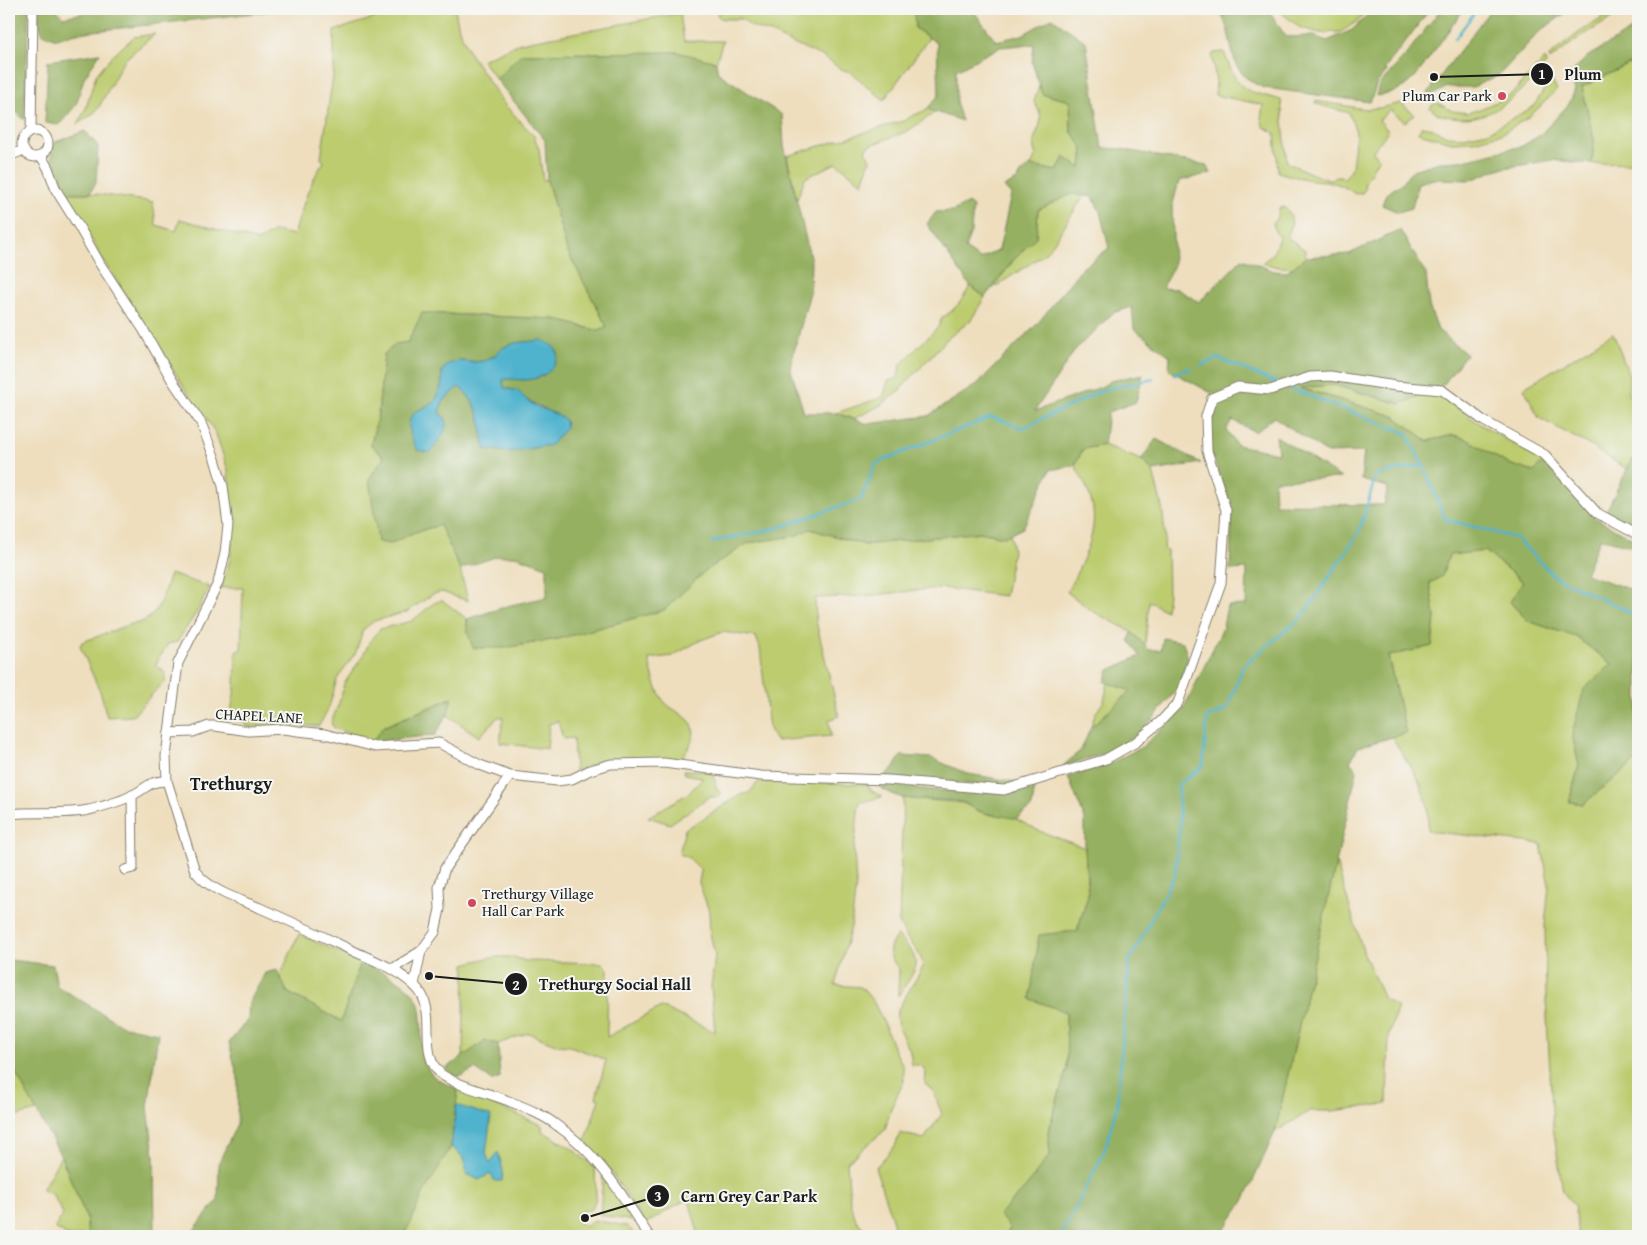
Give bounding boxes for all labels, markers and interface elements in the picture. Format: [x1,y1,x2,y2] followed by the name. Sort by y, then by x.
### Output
[1529,59,1611,90] callout: Plum
[1564,62,1602,86] text: Plum
[1538,63,1546,84] text: 1
[1402,85,1492,106] place label: Plum Car Park
[1496,90,1508,102] marker: Plum Car Park
[215,703,304,728] street label: CHAPEL LANE
[190,770,273,797] district label: Trethurgy
[482,883,594,921] place label: Trethurgy Village Hall Car Park
[466,897,478,909] marker: Trethurgy Village Hall Car Park
[504,969,701,1000] callout: Trethurgy Social Hall
[539,972,691,996] text: Trethurgy Social Hall
[512,974,520,995] text: 2
[646,1180,827,1211] callout: Carn Grey Car Park
[681,1184,818,1208] text: Carn Grey Car Park
[654,1185,662,1206] text: 3

